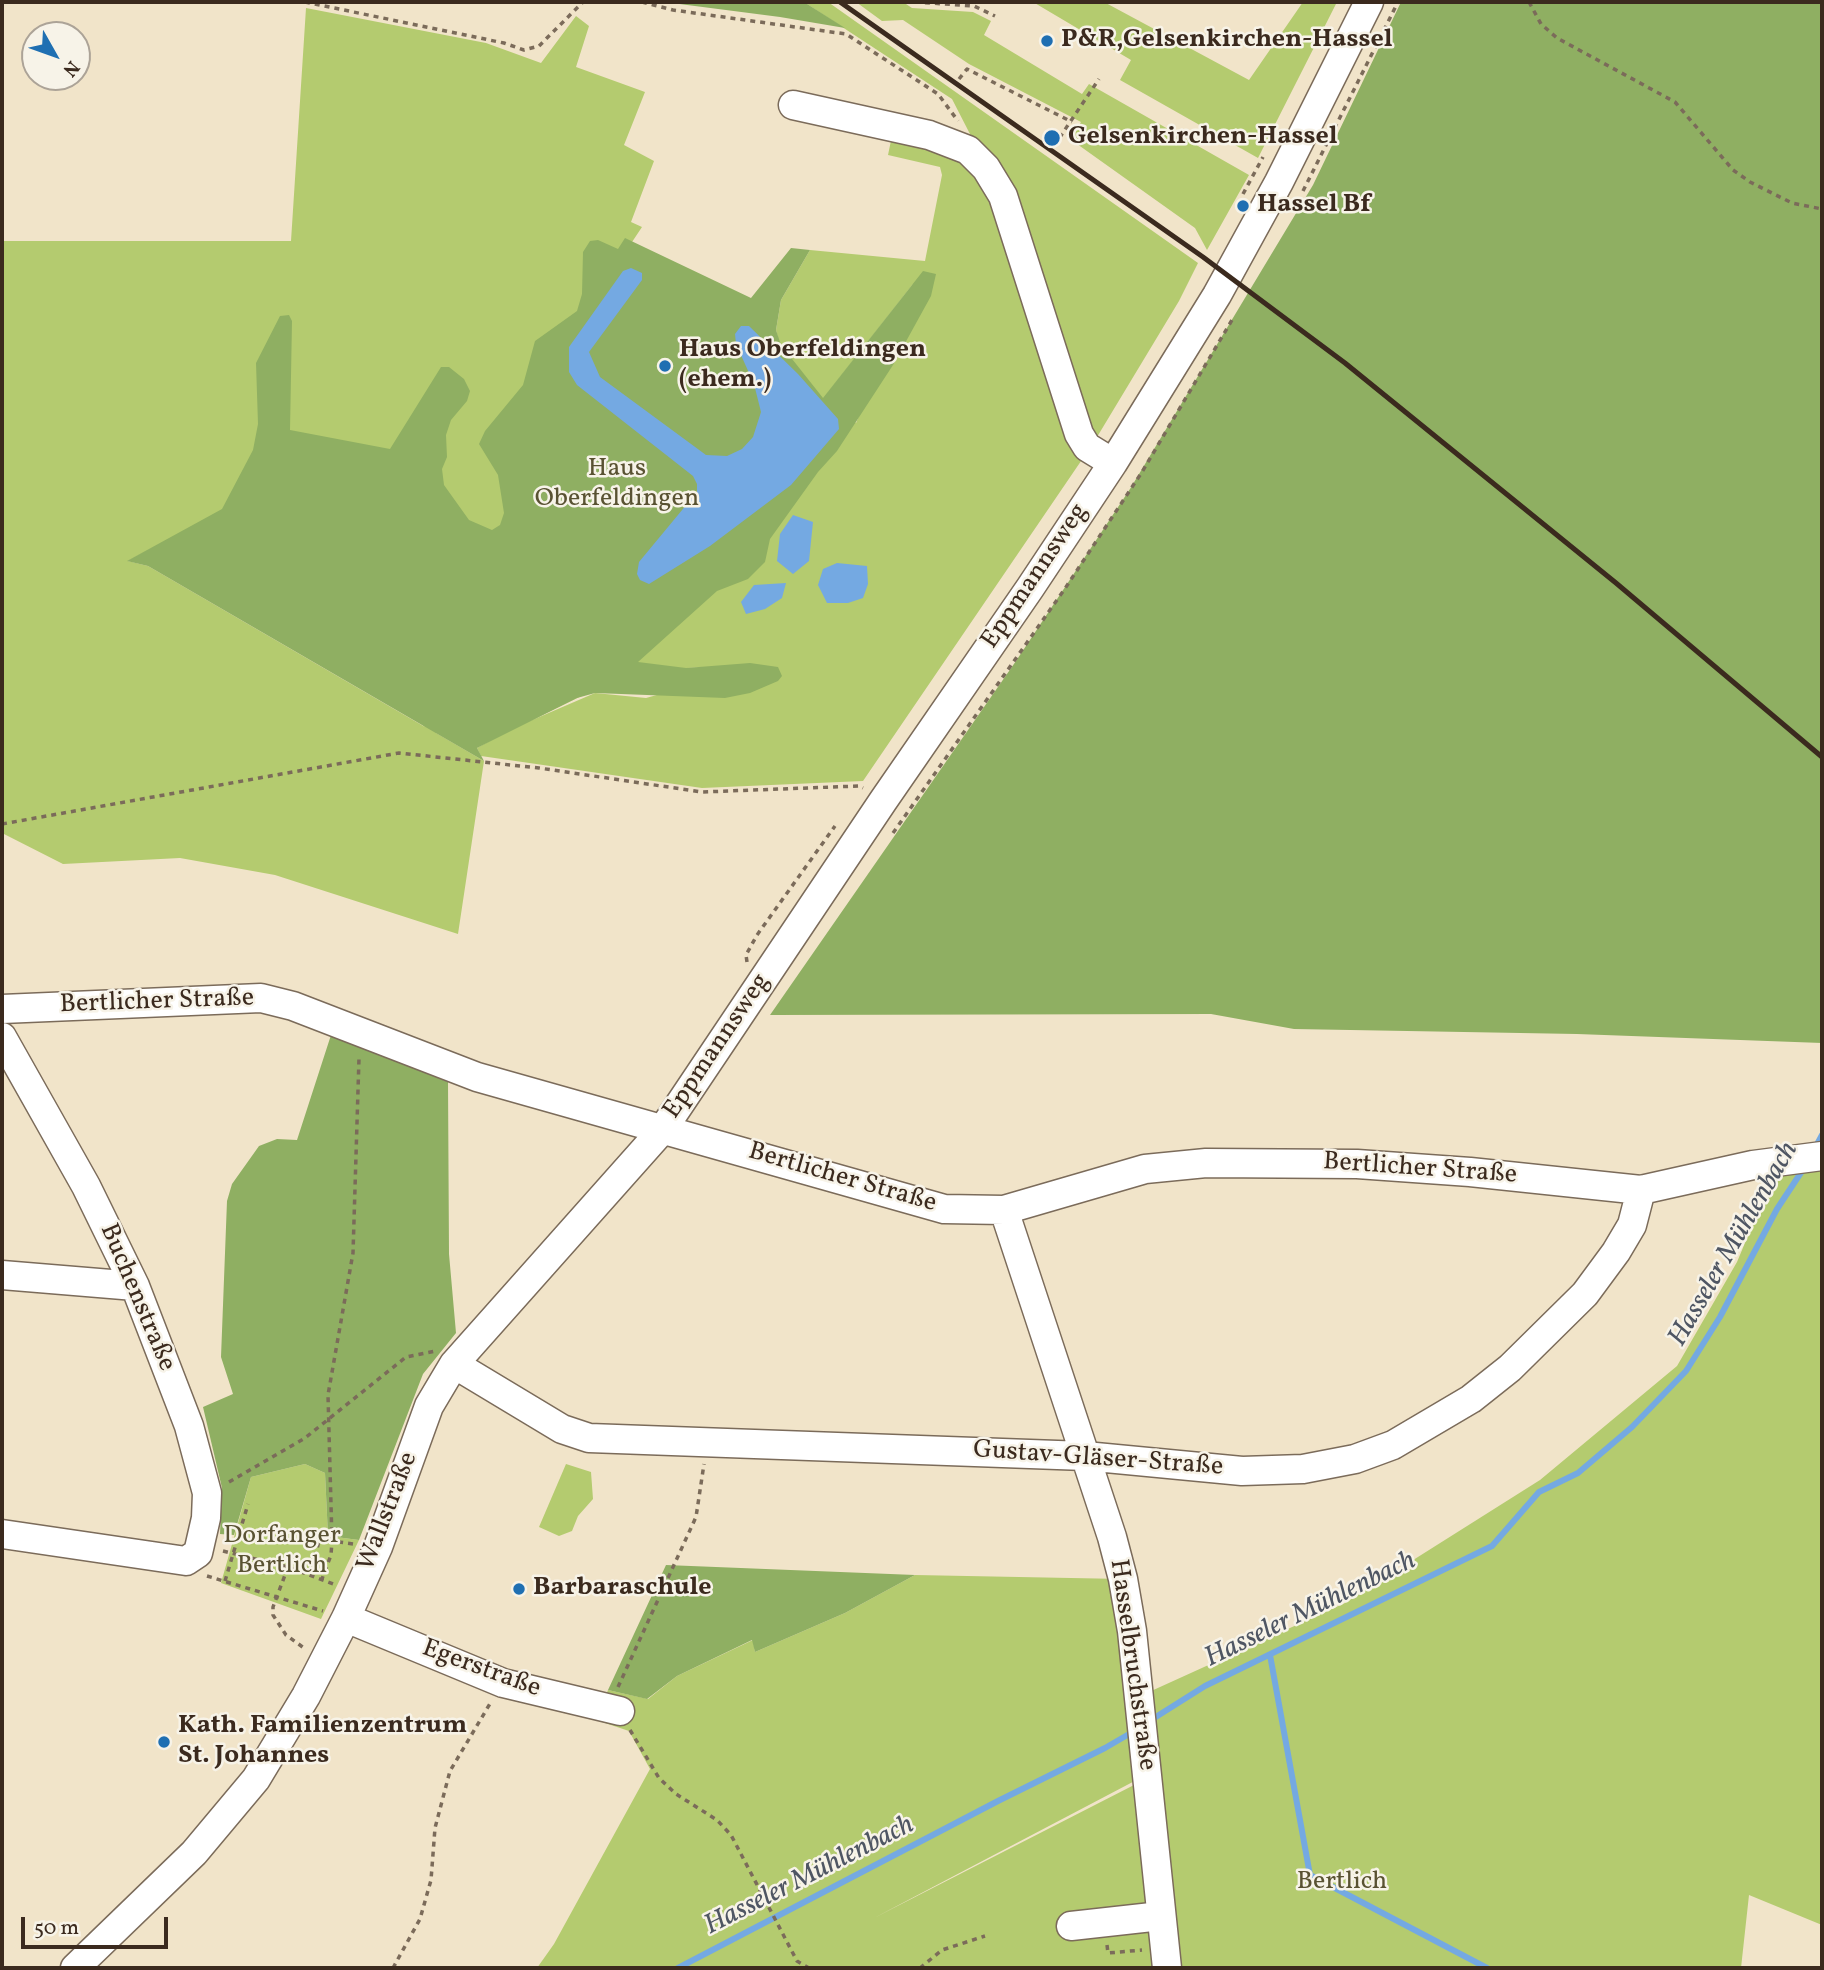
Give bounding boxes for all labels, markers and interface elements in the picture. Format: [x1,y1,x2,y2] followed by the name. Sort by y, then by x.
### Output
[21,21,91,91] north arrow
[1061,25,1393,57] place label: P&R,Gelsenkirchen-Hassel
[1039,33,1055,49] marker: P&R,Gelsenkirchen-Hassel
[56,55,85,82] text: N
[1068,122,1338,154] place label: Gelsenkirchen-Hassel
[1042,128,1062,148] marker: Gelsenkirchen-Hassel
[1257,190,1370,222] place label: Hassel Bf
[1235,198,1251,214] marker: Hassel Bf
[679,335,926,396] place label: Haus Oberfeldingen (ehem.)
[657,358,673,374] marker: Haus Oberfeldingen (ehem.)
[535,454,699,516] park label: Haus Oberfeldingen
[976,498,1096,656] street label: Eppmannsweg
[658,968,778,1126] street label: Eppmannsweg
[59,984,255,1022] street label: Bertlicher Straße
[744,1137,940,1221] street label: Bertlicher Straße
[1663,1137,1807,1353] water label: Hasseler Mühlenbach
[1322,1148,1518,1192] street label: Bertlicher Straße
[91,1220,181,1376] street label: Buchenstraße
[972,1436,1224,1484] street label: Gustav-Gläser-Straße
[352,1448,426,1576] street label: Wallstraße
[223,1521,341,1582] park label: Dorfanger Bertlich
[1200,1545,1422,1677] water label: Hasseler Mühlenbach
[1101,1557,1161,1773] street label: Hasselbruchstraße
[533,1573,712,1605] place label: Barbaraschule
[511,1581,527,1597] marker: Barbaraschule
[417,1634,545,1706] street label: Egerstraße
[178,1711,467,1772] place label: Kath. Familienzentrum St. Johannes
[156,1734,172,1750] marker: Kath. Familienzentrum St. Johannes
[700,1810,920,1944] water label: Hasseler Mühlenbach
[1297,1867,1387,1899] park label: Bertlich
[24,1904,172,1948] scale bar
[34,1914,79,1943] text: 50 m

